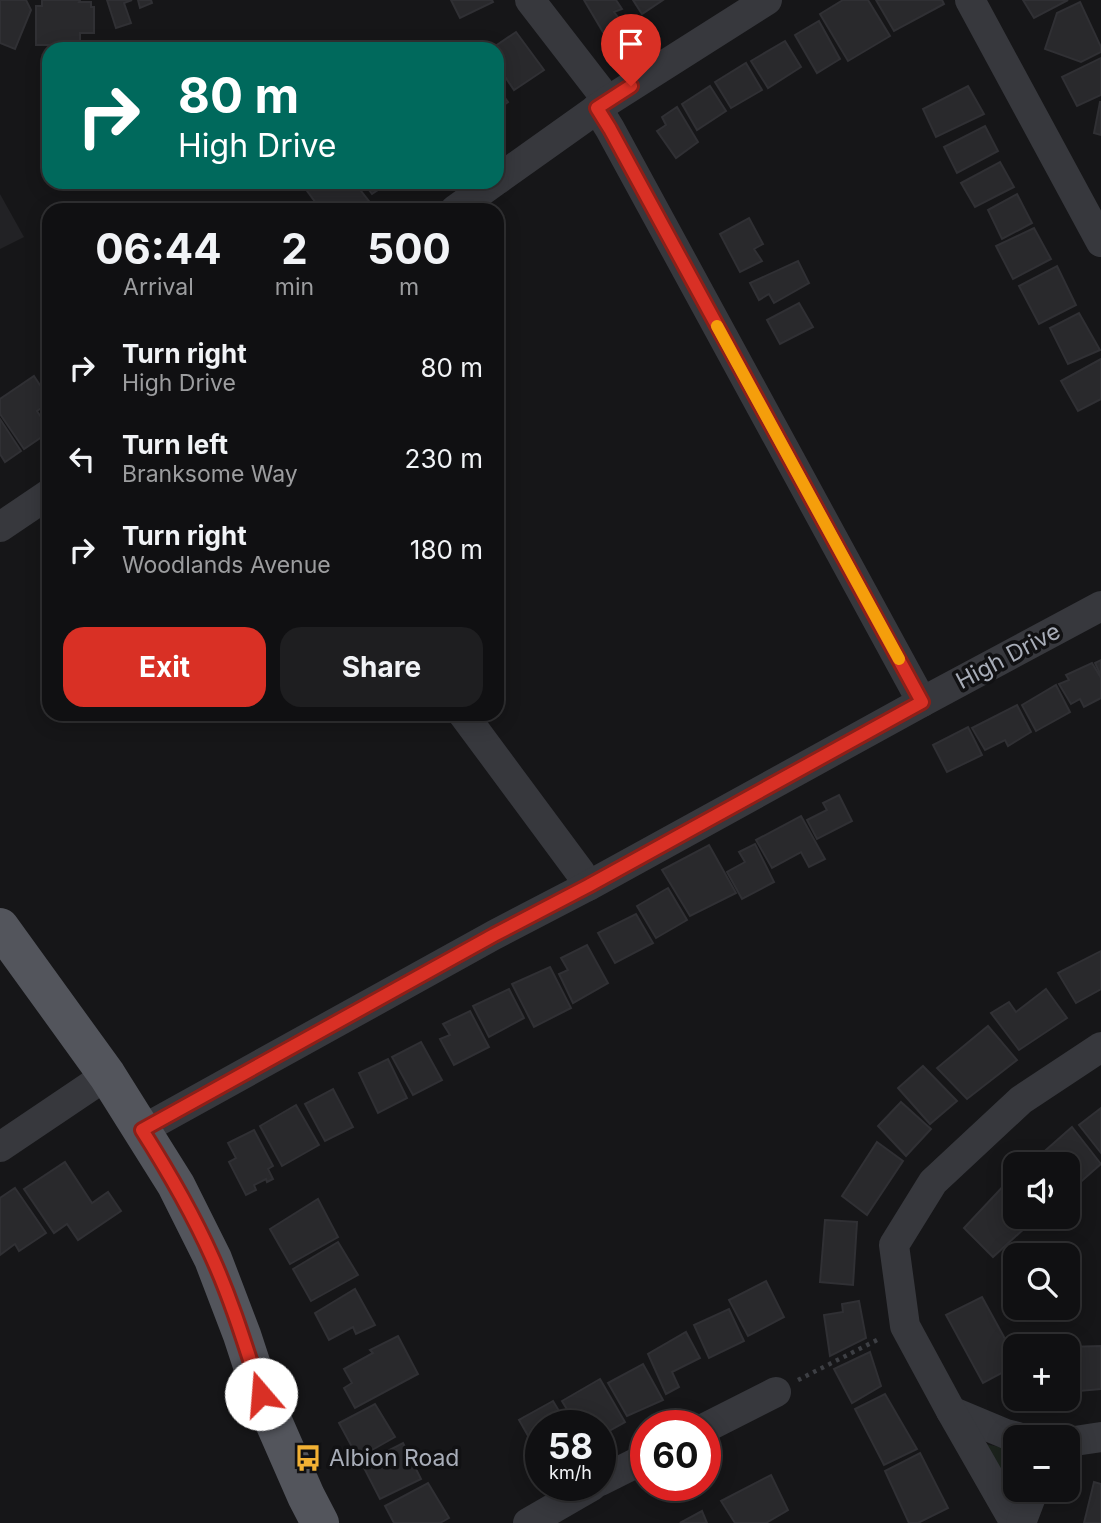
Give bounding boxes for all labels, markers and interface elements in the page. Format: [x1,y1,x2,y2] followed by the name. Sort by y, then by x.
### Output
[601,14,661,86] pin
[612,25,650,63] icon: arrive
[178,66,299,125] text: 80 m
[63,70,154,161] icon: right
[178,126,336,165] text: High Drive
[95,223,222,274] text: 06:44
[281,223,308,274] text: 2
[367,223,451,274] text: 500
[123,273,194,301] text: Arrival
[275,273,314,301] text: min
[399,273,419,301] text: m
[122,338,247,369] text: Turn right
[63,349,101,387] icon: right
[420,352,483,383] text: 80 m
[122,369,236,397] text: High Drive
[122,429,228,460] text: Turn left
[63,440,101,478] icon: left
[405,443,483,474] text: 230 m
[122,460,298,488] text: Branksome Way
[122,520,247,551] text: Turn right
[63,531,101,569] icon: right
[410,534,483,565] text: 180 m
[122,551,331,579] text: Woodlands Avenue
[951,617,1065,695] street label: High Drive
[63,627,266,707] button: Exit
[280,627,483,707] button: Share
[1003,1152,1080,1502] map controls
[1003,1152,1080,1229] button: sound
[1003,1243,1080,1320] button: search
[1003,1334,1080,1411] button: +
[224,1357,298,1431] position arrow
[630,1410,721,1501] speed limit sign: 60
[548,1425,593,1467] text: 58
[1003,1425,1080,1502] button: −
[293,1443,323,1473] bus stop icon: Albion Road
[329,1444,459,1472] place label: Albion Road
[549,1462,592,1483] text: km/h

